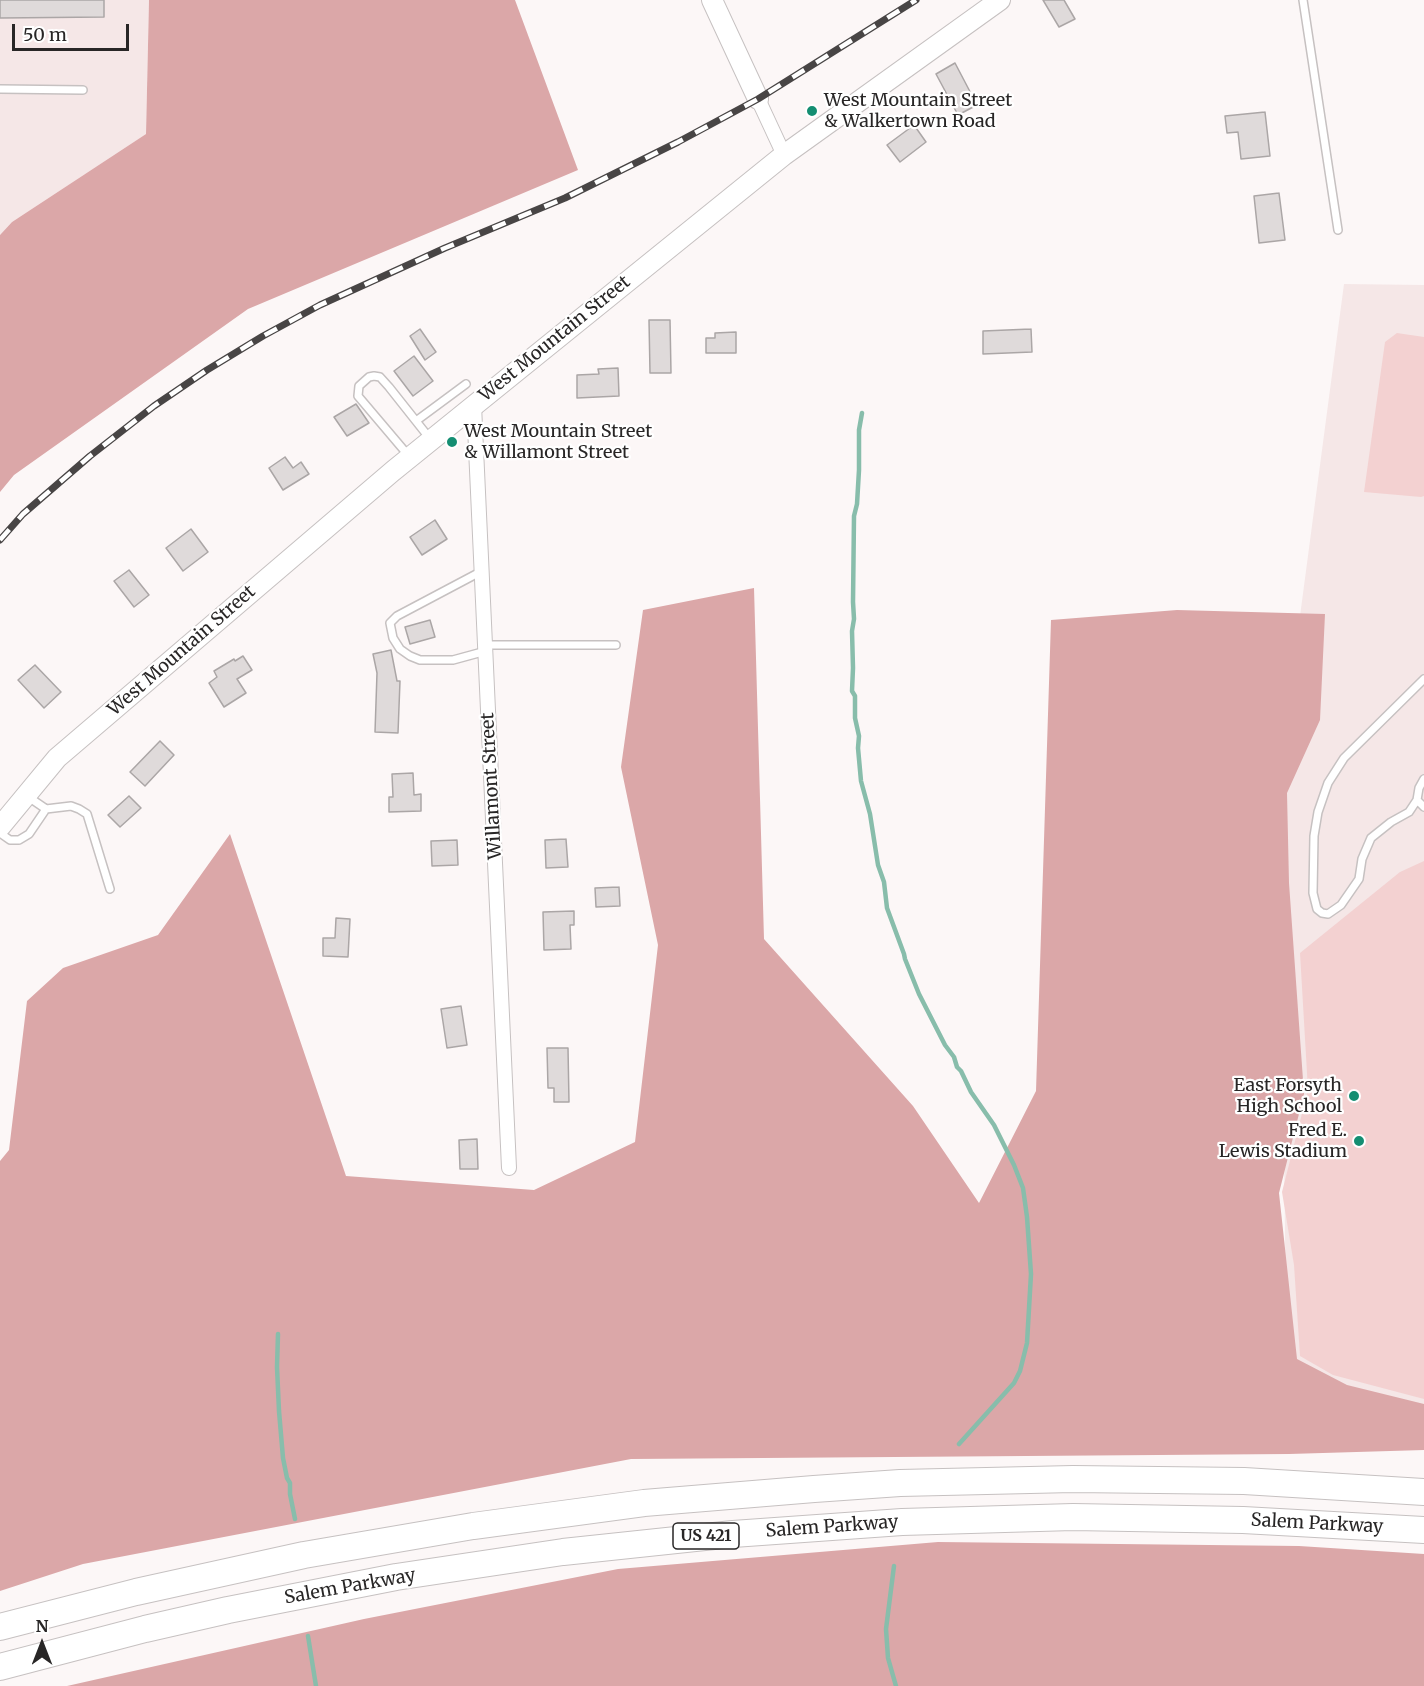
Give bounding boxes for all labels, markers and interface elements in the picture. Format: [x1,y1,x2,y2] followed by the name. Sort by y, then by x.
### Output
[15,12,132,50] scale bar
[23,23,67,46] text: 50 m
[824,90,1012,132] place label: West Mountain Street & Walkertown Road
[805,104,819,118] marker: West Mountain Street & Walkertown Road
[475,271,635,407] street label: West Mountain Street
[464,421,652,464] place label: West Mountain Street & Willamont Street
[445,435,459,449] marker: West Mountain Street & Willamont Street
[104,581,260,721] street label: West Mountain Street
[477,712,507,860] street label: Willamont Street
[1233,1075,1342,1118] place label: East Forsyth High School
[1347,1089,1361,1103] marker: East Forsyth High School
[1219,1120,1347,1162] place label: Fred E. Lewis Stadium
[1352,1134,1366,1148] marker: Fred E. Lewis Stadium
[1250,1510,1384,1538] street label: Salem Parkway
[765,1512,899,1542] street label: Salem Parkway
[673,1523,739,1549] road number: US 421
[283,1565,417,1609] street label: Salem Parkway
[12,1614,72,1674] north arrow
[36,1616,48,1636] text: N

